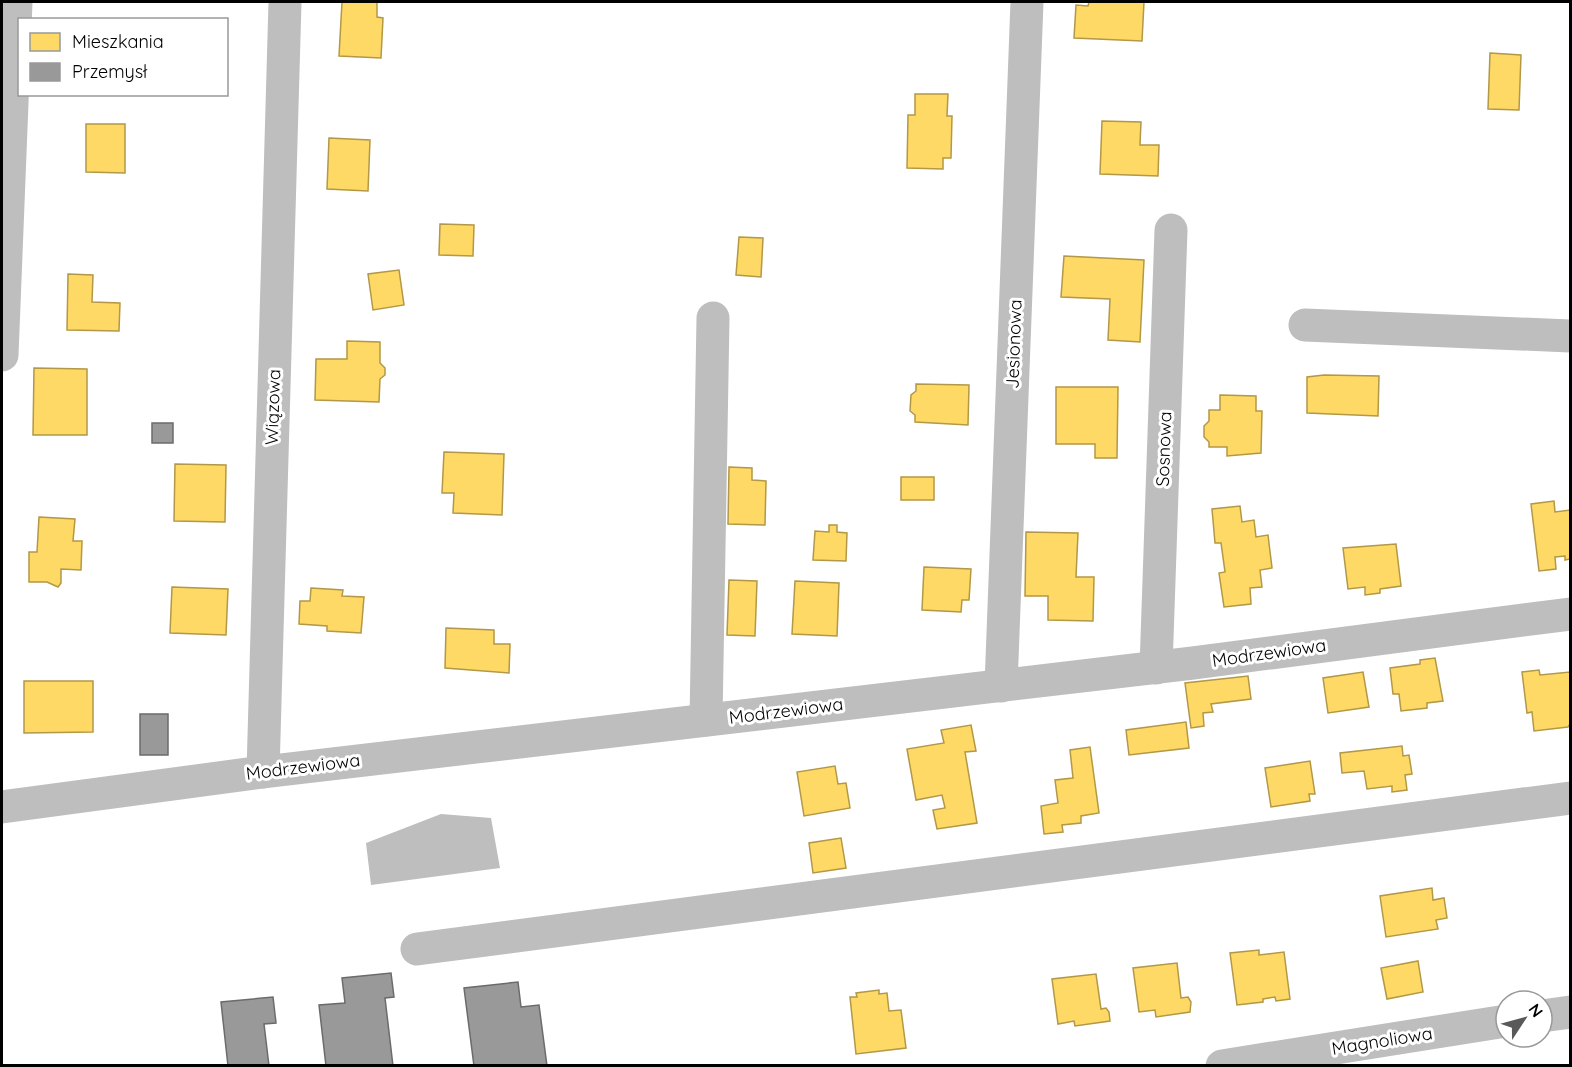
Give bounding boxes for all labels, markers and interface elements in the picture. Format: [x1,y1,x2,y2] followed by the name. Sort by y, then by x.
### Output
[18,18,228,96] legend
[72,30,164,53] text: Mieszkania
[72,60,148,83] text: Przemysł
[1000,299,1027,389] street label: Jesionowa
[260,369,285,445] street label: Wiązowa
[1151,411,1176,487] street label: Sosnowa
[1210,633,1327,672] street label: Modrzewiowa
[727,692,844,729] street label: Modrzewiowa
[244,748,361,785] street label: Modrzewiowa
[1494,989,1554,1049] north arrow
[1525,1000,1548,1021] text: N
[1330,1021,1434,1060] street label: Magnoliowa

